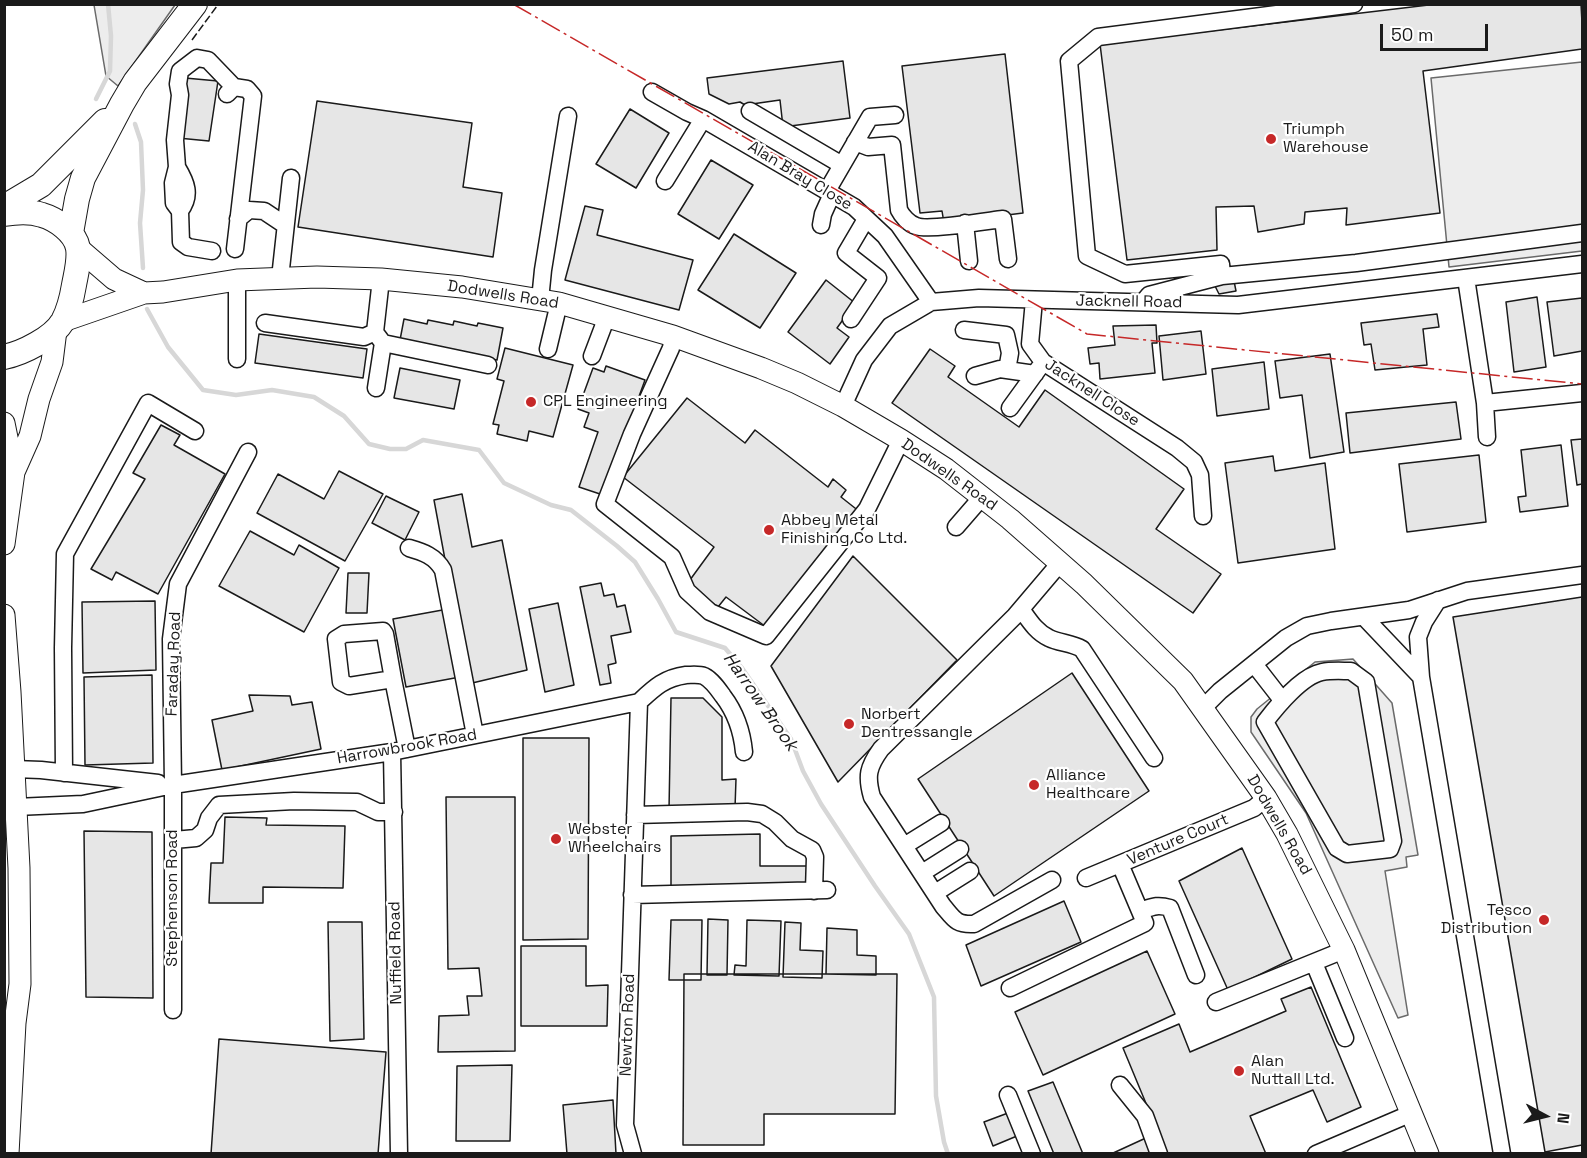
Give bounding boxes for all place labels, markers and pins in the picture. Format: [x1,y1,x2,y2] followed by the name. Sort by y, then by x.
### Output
[1283,120,1369,158] place label: Triumph Warehouse
[1264,132,1278,146] marker: Triumph Warehouse
[543,392,668,412] place label: CPL Engineering
[524,395,538,409] marker: CPL Engineering
[781,511,907,549] place label: Abbey Metal Finishing Co Ltd.
[762,523,776,537] marker: Abbey Metal Finishing Co Ltd.
[861,705,973,743] place label: Norbert Dentressangle
[842,717,856,731] marker: Norbert Dentressangle
[1046,766,1130,804] place label: Alliance Healthcare
[1027,778,1041,792] marker: Alliance Healthcare
[568,820,661,858] place label: Webster Wheelchairs
[549,832,563,846] marker: Webster Wheelchairs
[1441,901,1532,939] place label: Tesco Distribution
[1537,913,1551,927] marker: Tesco Distribution
[1251,1052,1335,1090] place label: Alan Nuttall Ltd.
[1232,1064,1246,1078] marker: Alan Nuttall Ltd.

